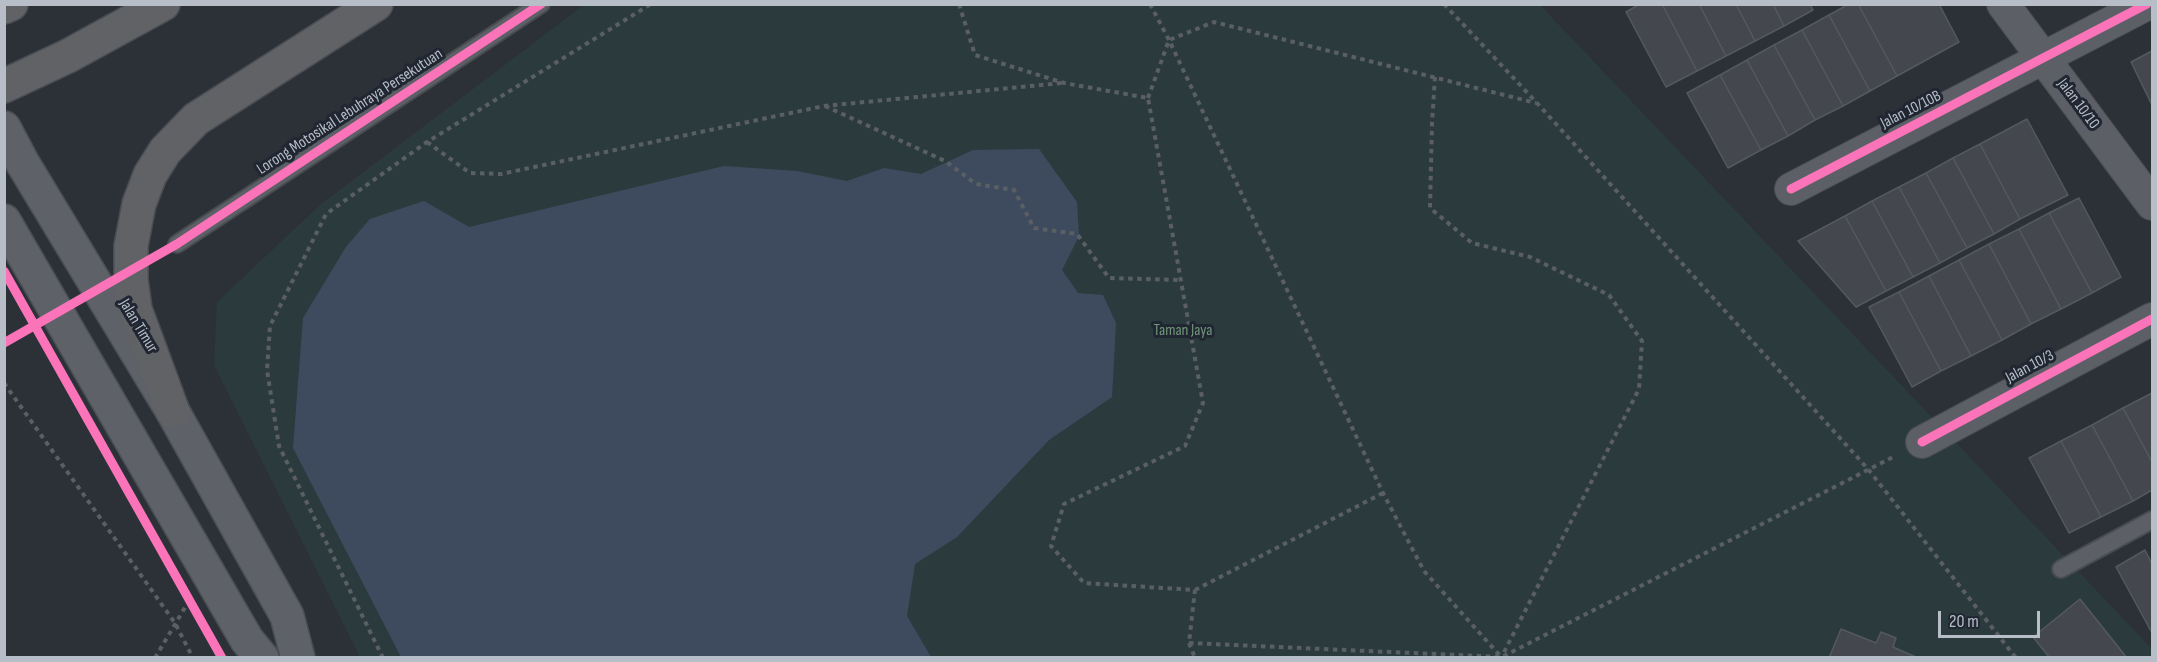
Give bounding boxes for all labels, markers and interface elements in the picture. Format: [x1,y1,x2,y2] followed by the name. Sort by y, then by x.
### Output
[254,45,446,179] street label: Lorong Motosikal Lebuhraya Persekutuan
[2053,75,2103,133] street label: Jalan 10/10
[1878,87,1944,133] street label: Jalan 10/10B
[115,296,161,356] street label: Jalan Timur
[1154,321,1212,341] park label: Taman Jaya
[2003,346,2057,388] street label: Jalan 10/3
[1941,599,2043,637] scale bar
[1949,611,1979,632] text: 20 m

